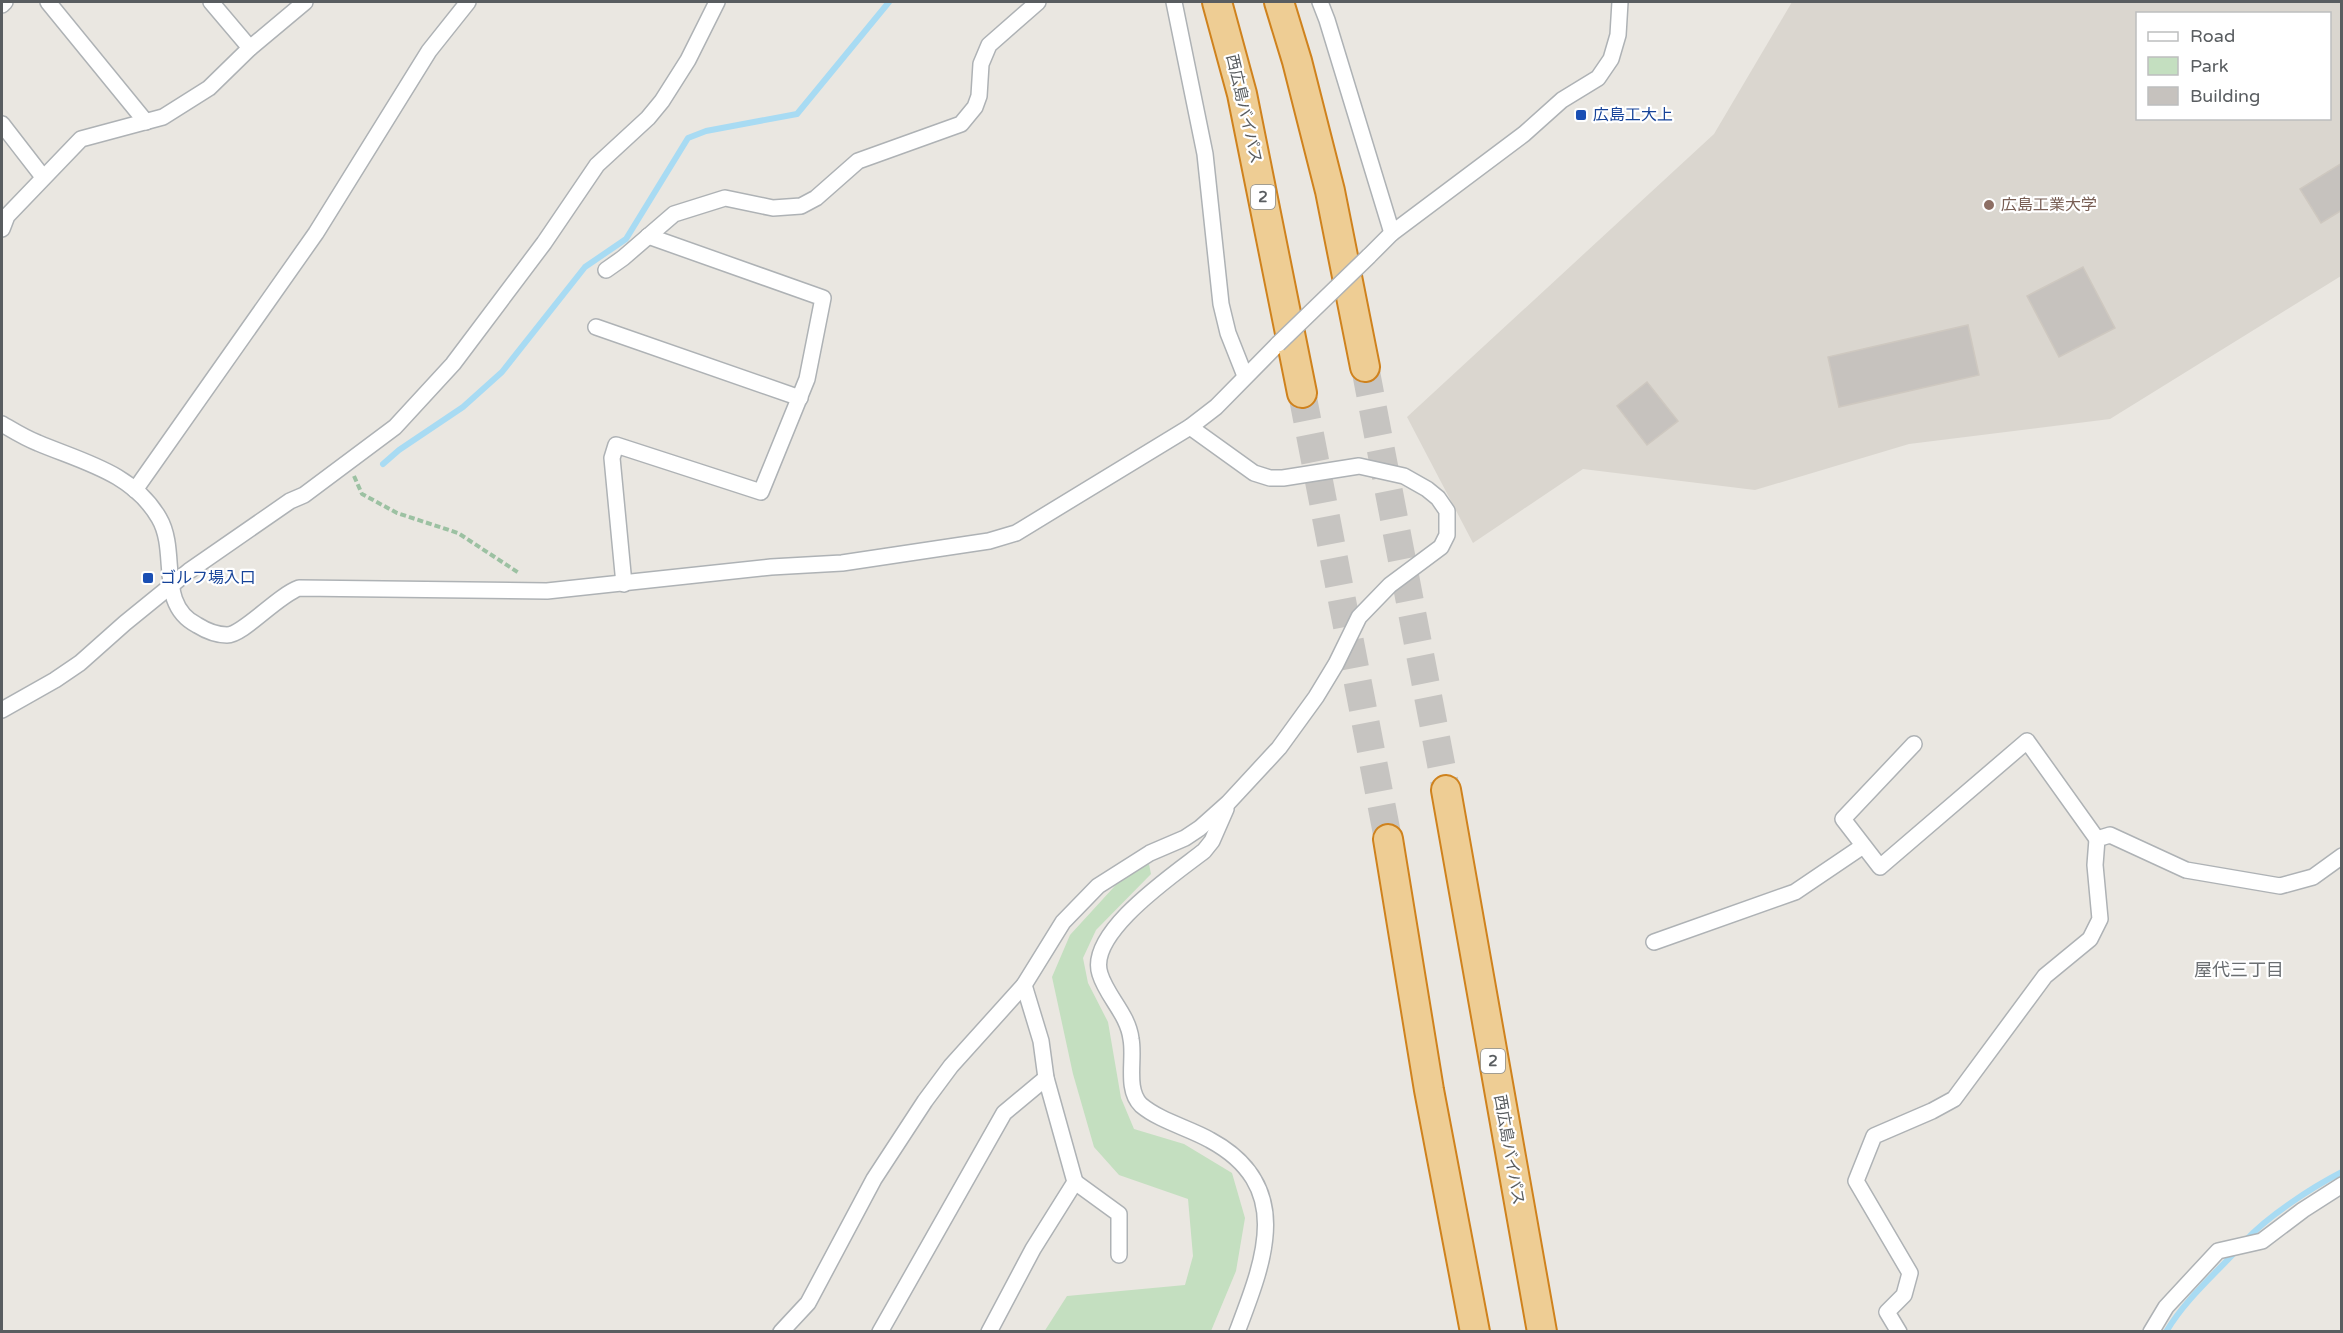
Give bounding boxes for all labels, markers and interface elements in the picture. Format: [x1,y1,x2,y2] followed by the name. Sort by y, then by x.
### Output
[2136,12,2331,120] legend
[2190,25,2235,47] text: Road
[1222,52,1266,166] street label: 西広島バイパス
[2190,55,2229,77] text: Park
[2190,85,2260,107] text: Building
[1593,105,1673,125] place label: 広島工大上
[1574,108,1588,122] marker: 広島工大上
[1251,185,1275,209] road number: 2
[2001,195,2097,215] place label: 広島工業大学
[1982,198,1996,212] marker: 広島工業大学
[160,568,256,588] place label: ゴルフ場入口
[141,571,155,585] marker: ゴルフ場入口
[2194,959,2284,981] district label: 屋代三丁目
[1481,1049,1505,1073] road number: 2
[1489,1093,1529,1207] street label: 西広島バイパス

